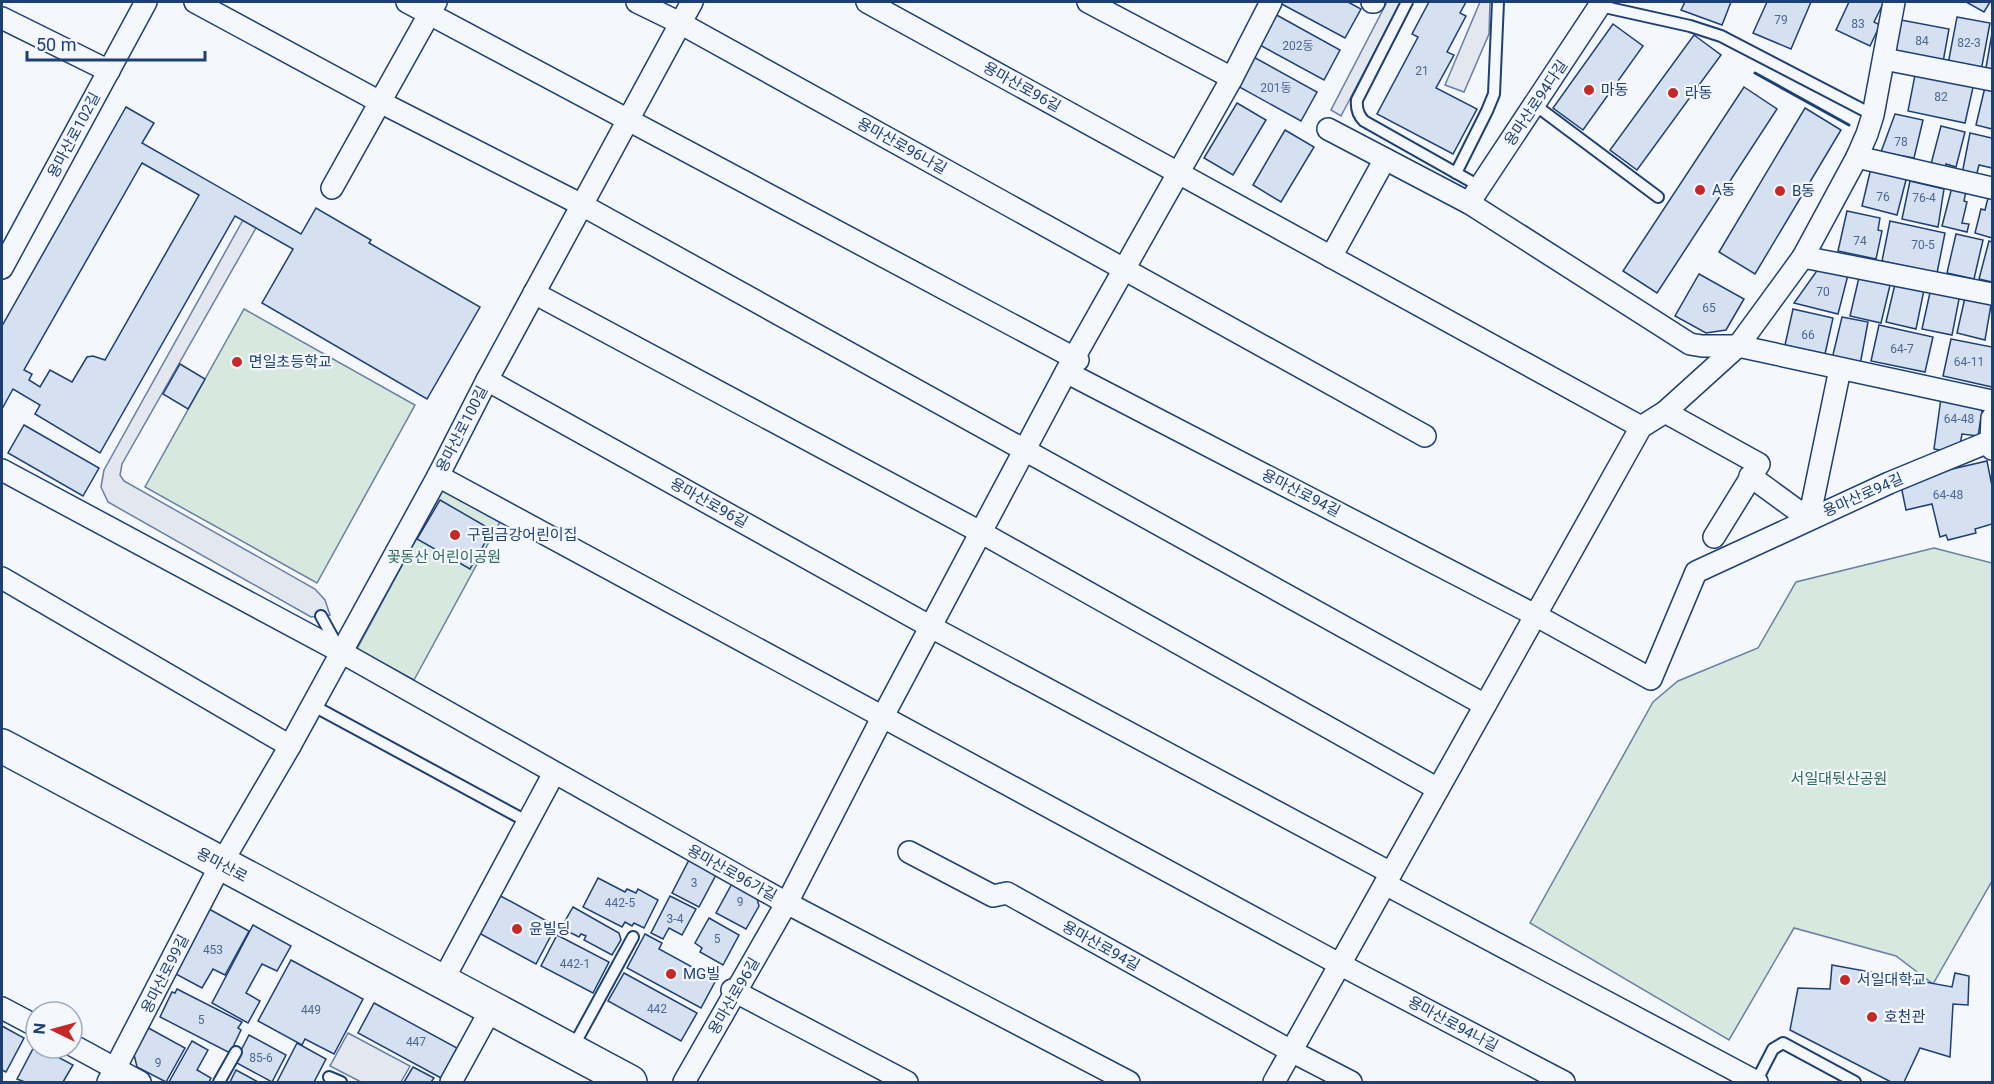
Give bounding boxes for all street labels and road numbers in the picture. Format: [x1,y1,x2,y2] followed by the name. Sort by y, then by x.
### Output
[1501,57,1571,149] street label: 용마산로94다길
[980,58,1064,116] street label: 용마산로96길
[44,89,104,181] street label: 용마산로102길
[854,114,950,178] street label: 용마산로96나길
[433,383,491,475] street label: 용마산로100길
[1259,465,1343,521] street label: 용마산로94길
[1820,469,1906,521] street label: 용마산로94길
[667,474,751,532] street label: 용마산로96길
[684,841,780,905] street label: 용마산로96가길
[193,844,251,886] street label: 용마산로
[1059,917,1143,975] street label: 용마산로94길
[137,932,193,1016] street label: 용마산로99길
[705,954,763,1038] street label: 용마산로96길
[1405,993,1501,1055] street label: 용마산로94나길

